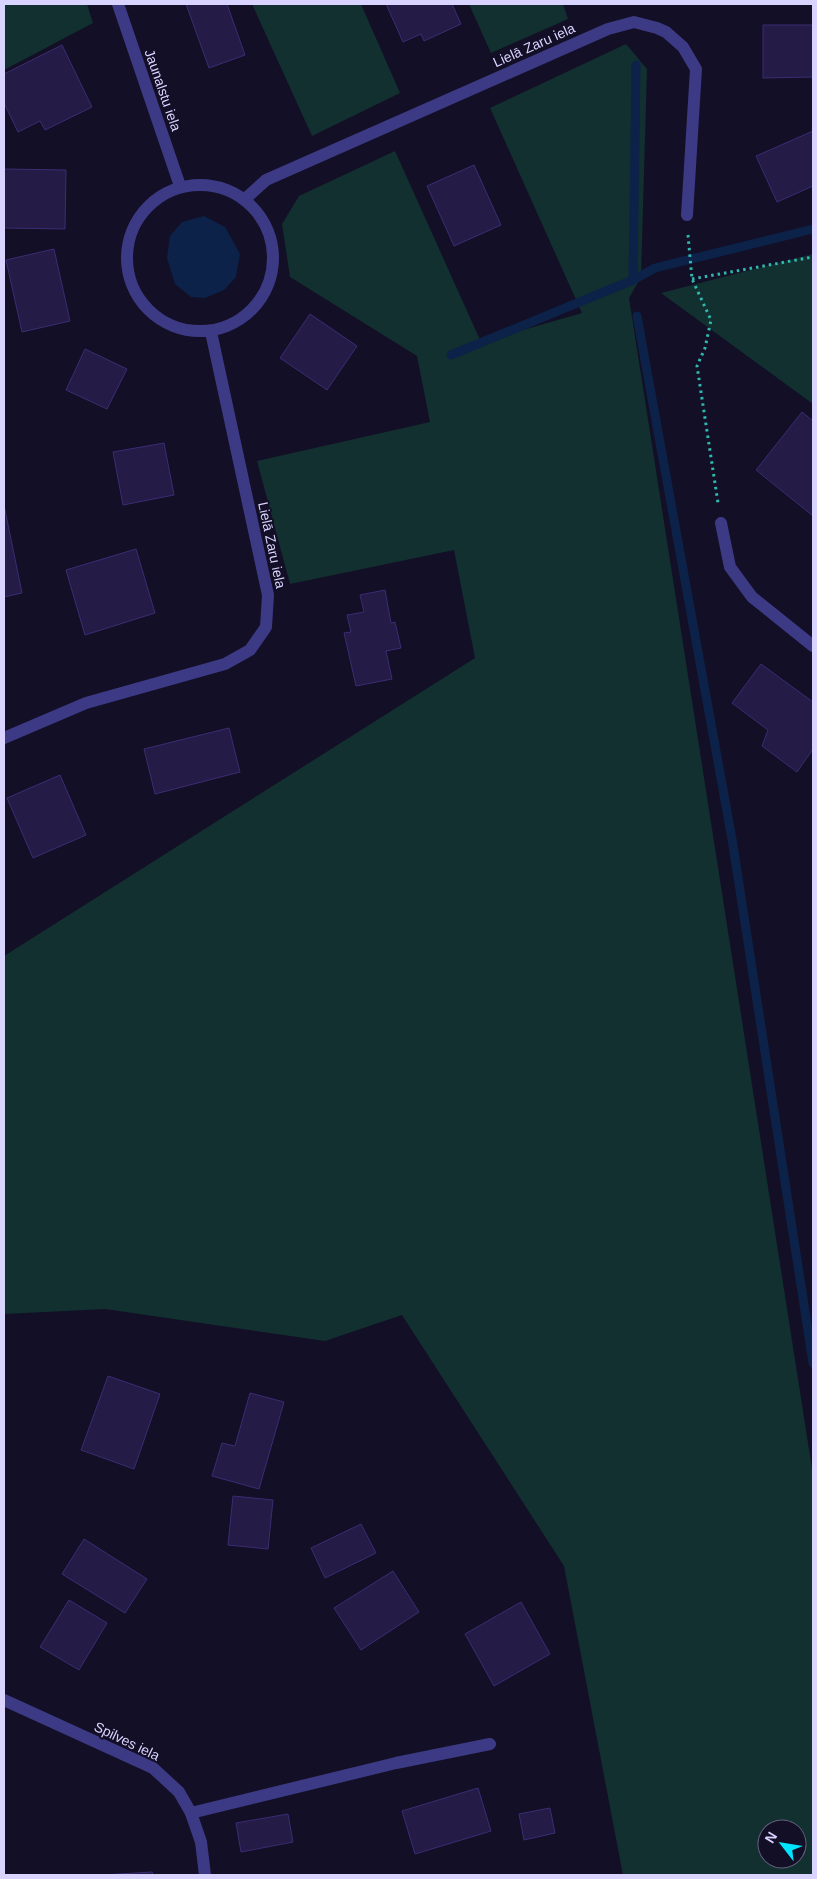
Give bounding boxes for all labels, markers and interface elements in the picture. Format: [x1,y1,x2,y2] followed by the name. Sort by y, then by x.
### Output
[491,20,578,70] street label: Lielā Zaru iela
[141,47,185,133] street label: Jaunalstu iela
[255,500,289,590] street label: Lielā Zaru iela
[92,1718,163,1764] street label: Spilves iela
[757,1819,807,1869] north arrow
[761,1829,780,1846] text: N

